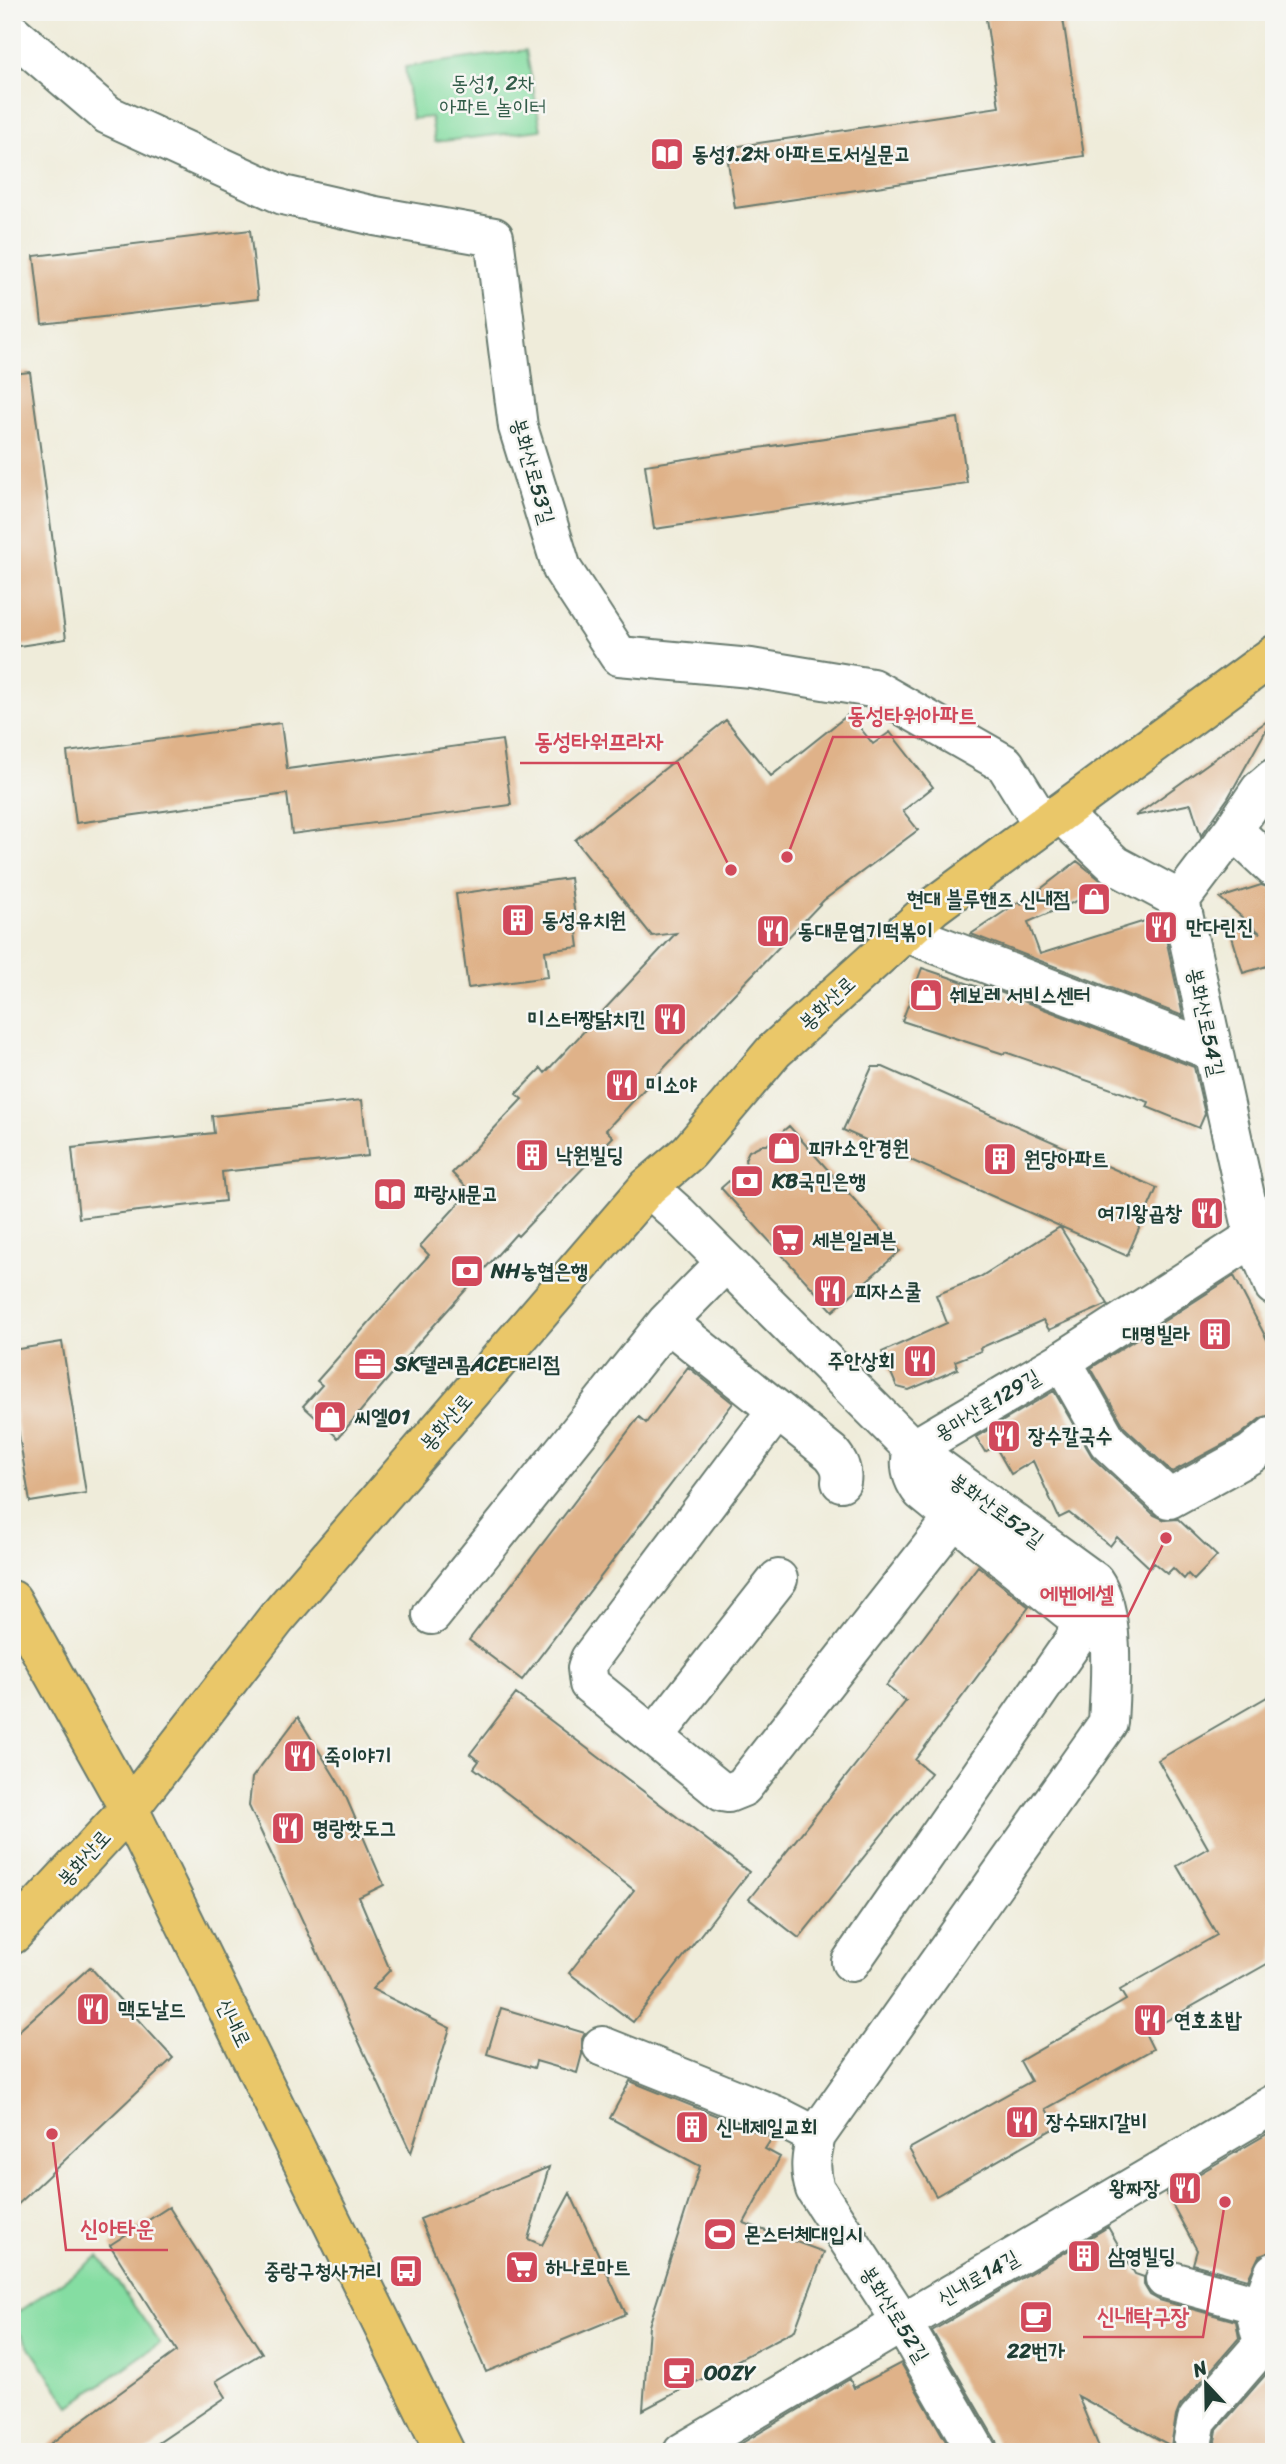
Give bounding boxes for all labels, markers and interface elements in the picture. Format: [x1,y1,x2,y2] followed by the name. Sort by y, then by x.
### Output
[440,64,546,126] park label: 동성1, 2차 아파트 놀이터
[648,135,686,173] library icon: 동성1.2차 아파트도서실문고
[692,135,911,173] place label: 동성1.2차 아파트도서실문고
[500,413,566,529] street label: 봉화산로53길
[833,693,991,737] callout: 동성타워아파트
[847,695,977,736] text: 동성타워아파트
[520,719,678,763] callout: 동성타워프라자
[534,721,664,762] text: 동성타워프라자
[907,880,1070,918] place label: 현대 블루핸즈 신내점
[1075,880,1113,918] shop icon: 현대 블루핸즈 신내점
[499,901,537,939] building icon: 동성유치원
[542,901,627,939] place label: 동성유치원
[1142,908,1180,946] restaurant icon: 만다린진
[1186,908,1254,946] place label: 만다린진
[754,912,792,950] restaurant icon: 동대문엽기떡볶이
[798,912,933,950] place label: 동대문엽기떡볶이
[1176,964,1236,1080] street label: 봉화산로54길
[789,966,865,1040] street label: 봉화산로
[907,976,945,1014] shop icon: 쉐보레 서비스센터
[949,976,1091,1014] place label: 쉐보레 서비스센터
[528,1000,646,1038] place label: 미스터짱닭치킨
[651,1000,689,1038] restaurant icon: 미스터짱닭치킨
[603,1066,641,1104] restaurant icon: 미소야
[646,1066,698,1104] place label: 미소야
[765,1129,803,1167] shop icon: 피카소안경원
[808,1129,909,1167] place label: 피카소안경원
[513,1136,551,1174] building icon: 낙원빌딩
[556,1136,624,1174] place label: 낙원빌딩
[981,1140,1019,1178] building icon: 원당아파트
[1024,1140,1109,1178] place label: 원당아파트
[728,1162,766,1200] bank icon: KB국민은행
[771,1162,866,1200] place label: KB국민은행
[371,1175,409,1213] library icon: 파랑새문고
[414,1175,499,1213] place label: 파랑새문고
[1098,1194,1182,1232] place label: 여기왕곱창
[1188,1194,1226,1232] restaurant icon: 여기왕곱창
[769,1221,807,1259] supermarket icon: 세븐일레븐
[812,1221,897,1259] place label: 세븐일레븐
[448,1252,486,1290] bank icon: NH농협은행
[490,1252,588,1290] place label: NH농협은행
[811,1272,849,1310] restaurant icon: 피자스쿨
[854,1272,922,1310] place label: 피자스쿨
[1122,1315,1190,1353] place label: 대명빌라
[1196,1315,1234,1353] building icon: 대명빌라
[827,1342,895,1380] place label: 주안상회
[901,1342,939,1380] restaurant icon: 주안상회
[351,1345,389,1383] office icon: SK텔레콤ACE대리점
[393,1345,560,1383] place label: SK텔레콤ACE대리점
[926,1358,1048,1452] street label: 용마산로129길
[409,1384,483,1460] street label: 봉화산로
[311,1398,349,1436] shop icon: 씨엘01
[354,1398,410,1436] place label: 씨엘01
[985,1417,1023,1455] restaurant icon: 장수칼국수
[1028,1417,1113,1455] place label: 장수칼국수
[942,1462,1053,1558] street label: 봉화산로52길
[1026,1572,1128,1616] callout: 에벤에셀
[1040,1574,1115,1615] text: 에벤에셀
[281,1737,319,1775] restaurant icon: 죽이야기
[324,1737,392,1775] place label: 죽이야기
[269,1809,307,1847] restaurant icon: 명랑핫도그
[312,1809,397,1847] place label: 명랑핫도그
[47,1820,121,1896] street label: 봉화산로
[74,1990,112,2028] restaurant icon: 맥도날드
[118,1990,186,2028] place label: 맥도날드
[206,1992,262,2054] street label: 신내로
[1131,2001,1169,2039] restaurant icon: 연호초밥
[1174,2001,1243,2039] place label: 연호초밥
[1003,2103,1041,2141] restaurant icon: 장수돼지갈비
[1046,2103,1147,2141] place label: 장수돼지갈비
[673,2108,711,2146] building icon: 신내제일교회
[716,2108,817,2146] place label: 신내제일교회
[1109,2169,1160,2207] place label: 왕짜장
[1166,2169,1204,2207] restaurant icon: 왕짜장
[66,2206,168,2250] callout: 신아타운
[80,2208,154,2249] text: 신아타운
[701,2215,739,2253] sports icon: 몬스터체대입시
[744,2215,862,2253] place label: 몬스터체대입시
[1065,2237,1103,2275] building icon: 삼영빌딩
[1108,2237,1176,2275] place label: 삼영빌딩
[930,2239,1026,2317] street label: 신내로14길
[503,2248,541,2286] supermarket icon: 하나로마트
[545,2248,631,2286] place label: 하나로마트
[264,2252,382,2290] place label: 중랑구청사거리
[387,2252,425,2290] bus stop icon: 중랑구청사거리
[850,2258,940,2371] street label: 봉화산로52길
[1083,2293,1203,2337] callout: 신내탁구장
[1097,2296,1190,2337] text: 신내탁구장
[1017,2298,1055,2336] cafe icon: 22번가
[1006,2332,1065,2370] place label: 22번가
[1170,2348,1240,2418] north arrow
[1187,2351,1213,2387] text: N
[660,2354,698,2392] cafe icon: OOZY
[704,2354,757,2392] place label: OOZY

